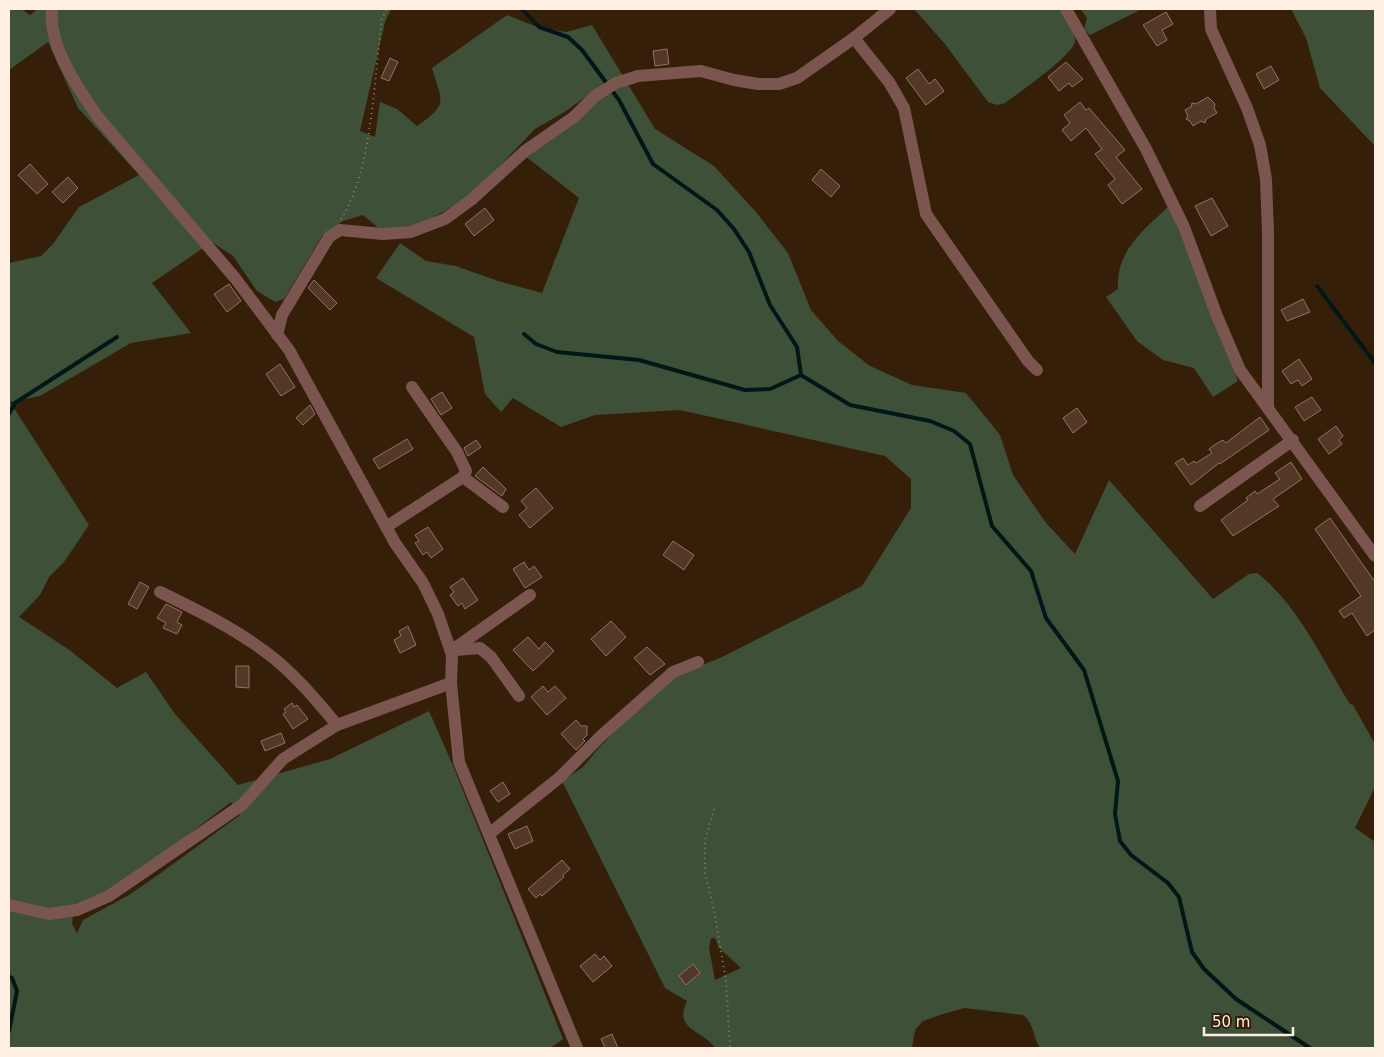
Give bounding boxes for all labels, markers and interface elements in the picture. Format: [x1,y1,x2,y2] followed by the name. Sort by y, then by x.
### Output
[1204,1004,1293,1036] scale bar
[1212,1013,1250,1031] text: 50 m

